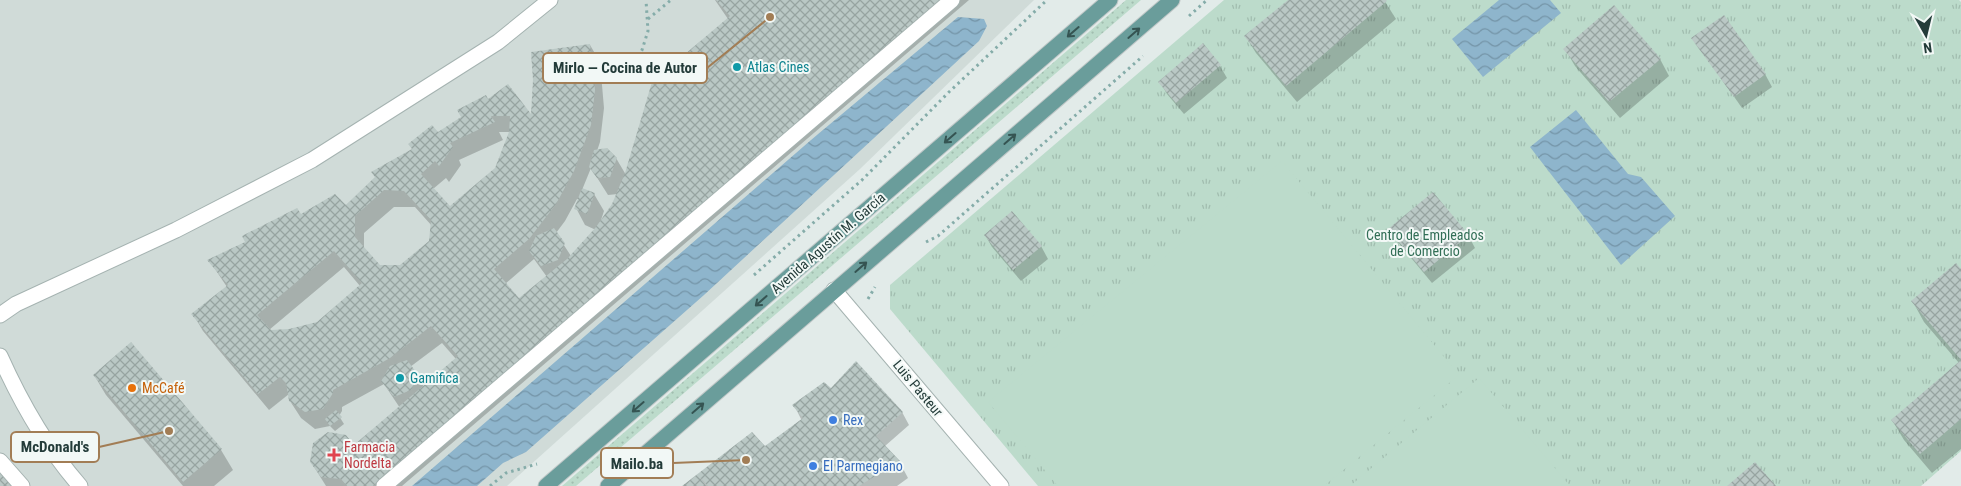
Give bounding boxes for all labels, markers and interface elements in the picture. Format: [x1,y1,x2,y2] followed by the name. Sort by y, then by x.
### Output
[1901,10,1951,60] north arrow
[1067,26,1080,37] one-way arrow
[1127,27,1140,38] one-way arrow
[1922,39,1933,56] text: N
[543,53,707,83] callout: Mirlo — Cocina de Autor
[553,59,697,77] text: Mirlo — Cocina de Autor
[747,59,810,75] place label: Atlas Cines
[731,61,743,73] marker: Atlas Cines
[944,132,957,143] one-way arrow
[1004,133,1017,144] one-way arrow
[768,189,888,297] street label: Avenida Agustín M. García
[1366,227,1484,259] park label: Centro de Empleados de Comercio
[854,262,867,273] one-way arrow
[754,295,767,306] one-way arrow
[890,357,946,419] street label: Luis Pasteur
[410,370,459,386] place label: Gamifica
[394,372,406,384] marker: Gamifica
[142,380,185,396] place label: McCafé
[126,382,138,394] marker: McCafé
[631,401,644,412] one-way arrow
[692,402,705,414] one-way arrow
[843,412,863,428] place label: Rex
[827,414,839,426] marker: Rex
[11,432,99,462] callout: McDonald's
[21,438,89,456] text: McDonald's
[344,439,395,471] place label: Farmacia Nordelta
[601,448,673,478] callout: Mailo.ba
[328,449,340,461] marker: Farmacia Nordelta
[611,455,663,473] text: Mailo.ba
[823,458,903,474] place label: El Parmegiano
[807,460,819,472] marker: El Parmegiano

